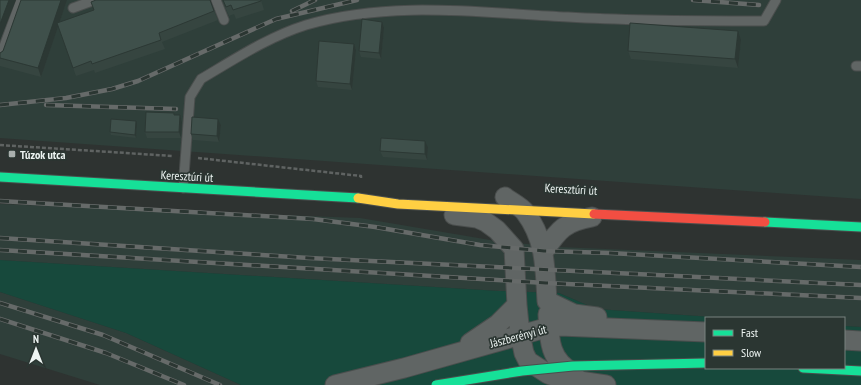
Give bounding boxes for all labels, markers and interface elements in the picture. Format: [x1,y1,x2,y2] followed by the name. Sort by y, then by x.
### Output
[20,147,65,162] place label: Túzok utca
[7,149,17,159] marker: Túzok utca
[160,167,214,185] street label: Keresztúri út
[544,180,598,198] street label: Keresztúri út
[705,317,845,369] legend
[487,321,549,351] street label: Jászberényi út
[741,325,759,340] text: Fast
[16,329,56,369] north arrow
[33,332,39,346] text: N
[741,345,762,360] text: Slow

